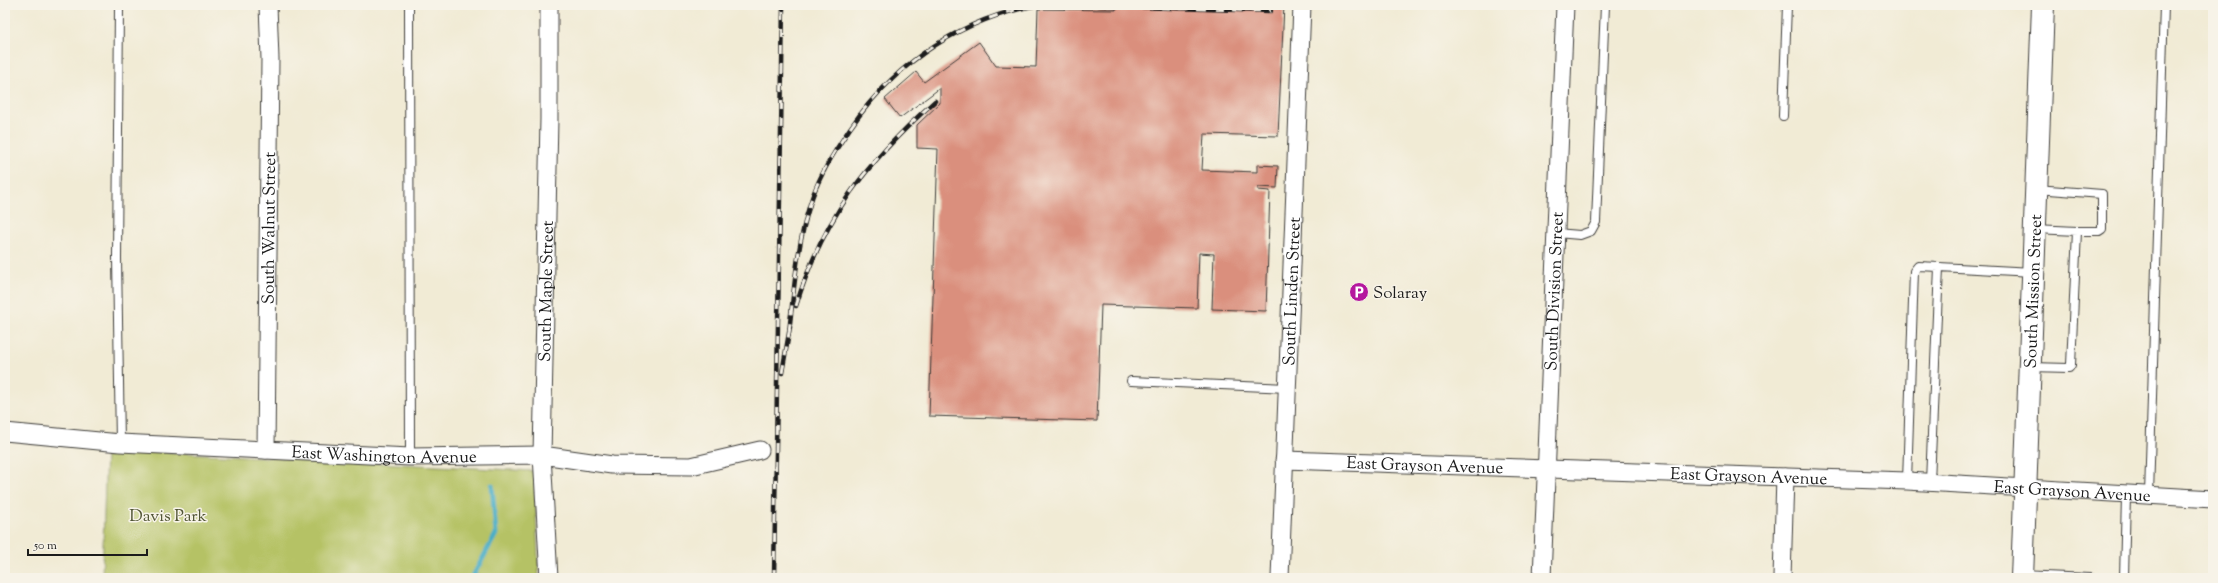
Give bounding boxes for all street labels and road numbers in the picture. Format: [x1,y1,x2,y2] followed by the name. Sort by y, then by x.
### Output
[257,152,283,304] street label: South Walnut Street
[1540,211,1571,371] street label: South Division Street
[2020,214,2049,369] street label: South Mission Street
[1278,216,1308,366] street label: South Linden Street
[534,220,561,362] street label: South Maple Street
[291,441,477,471] street label: East Washington Avenue
[1346,452,1504,481] street label: East Grayson Avenue
[1670,463,1828,492] street label: East Grayson Avenue
[1993,476,2151,509] street label: East Grayson Avenue

